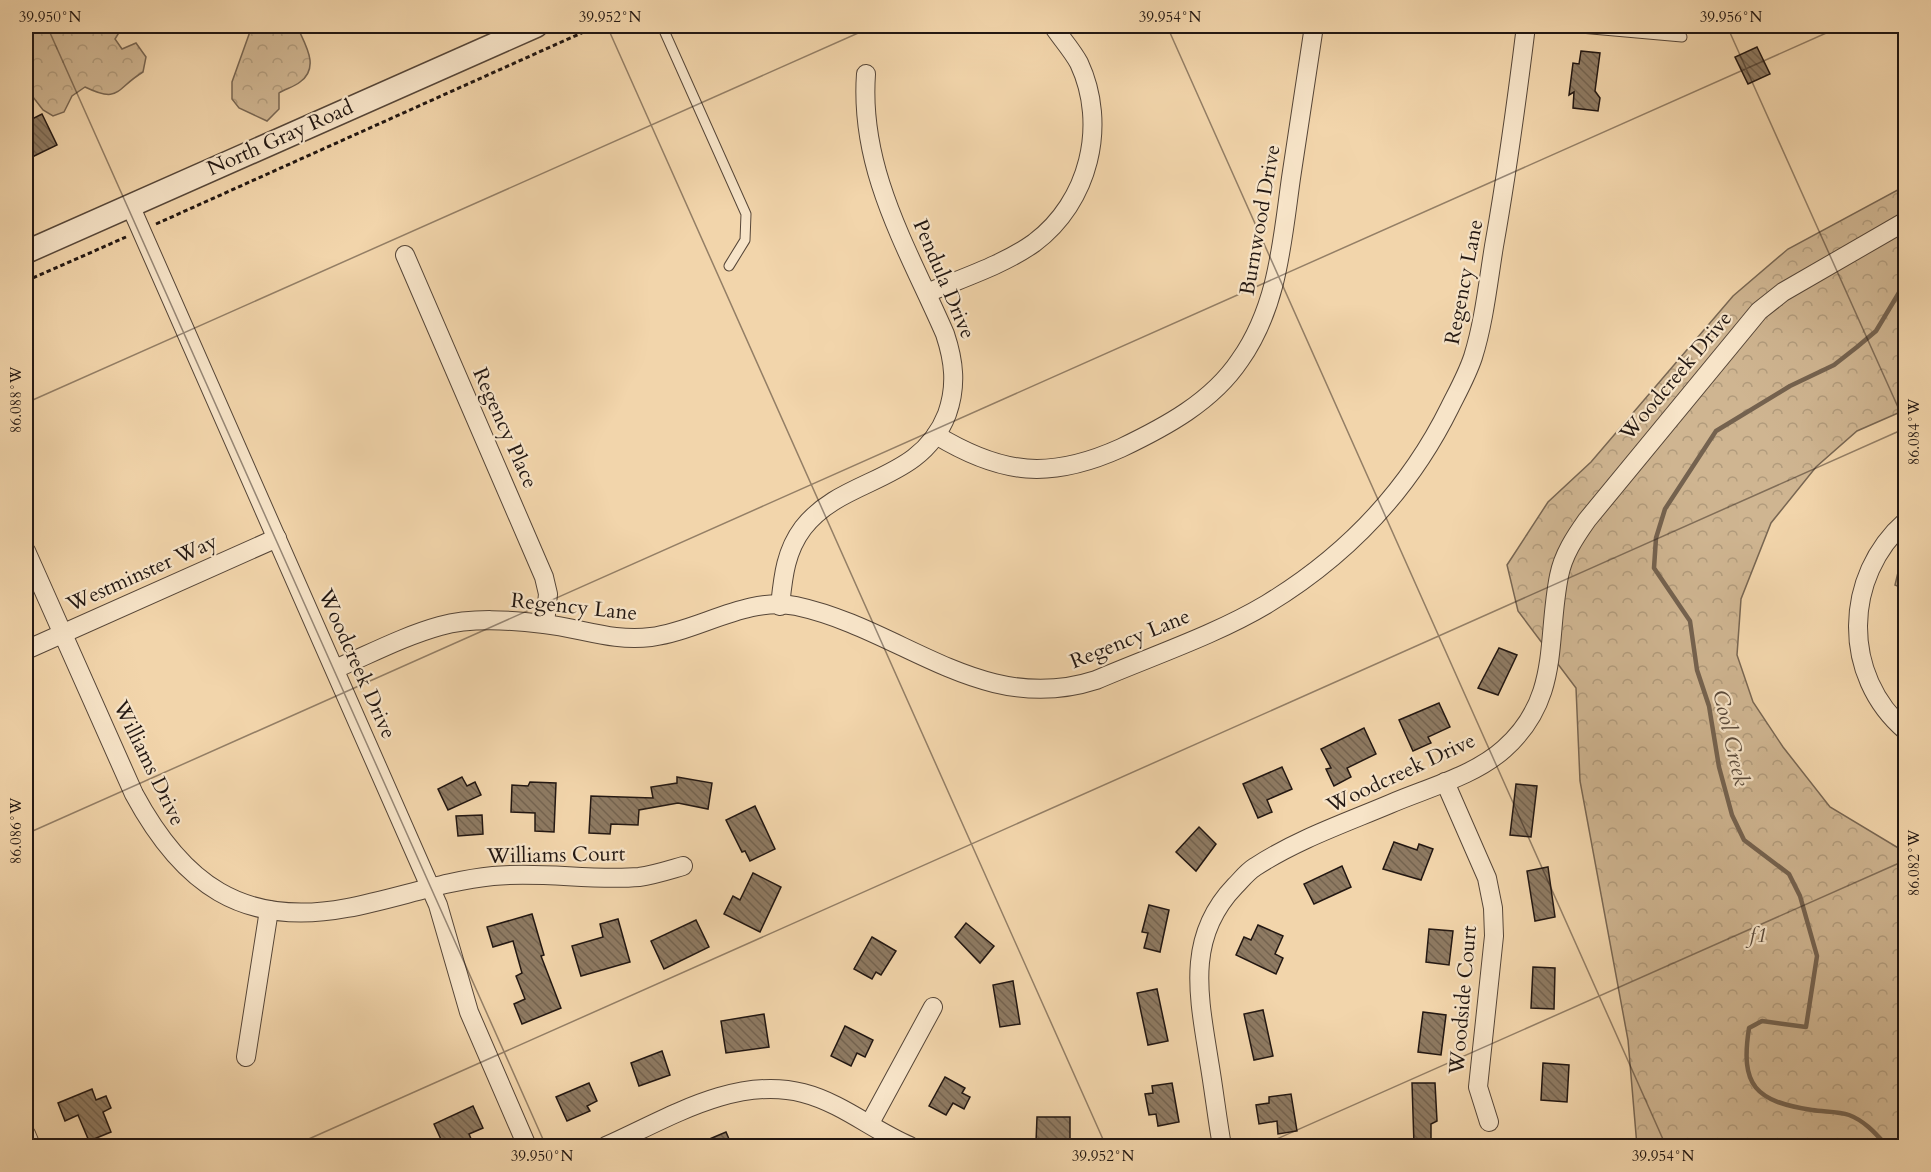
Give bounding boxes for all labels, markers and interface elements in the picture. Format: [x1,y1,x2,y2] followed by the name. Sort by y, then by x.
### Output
[19,7,82,27] text: 39.950°N
[579,7,642,27] text: 39.952°N
[1139,7,1202,27] text: 39.954°N
[1700,7,1763,27] text: 39.956°N
[202,93,358,183] street label: North Gray Road
[1232,142,1288,298] street label: Burnwood Drive
[906,215,982,343] street label: Pendula Drive
[1438,217,1490,347] street label: Regency Lane
[1612,305,1739,448] street label: Woodcreek Drive
[465,363,545,493] street label: Regency Place
[6,366,26,433] text: 86.088°W
[1904,398,1924,465] text: 86.084°W
[61,527,222,620] street label: Westminster Way
[311,584,403,743] street label: Woodcreek Drive
[509,586,639,628] street label: Regency Lane
[1066,602,1194,676] street label: Regency Lane
[1705,687,1757,789] water label: Cool Creek
[106,695,192,830] street label: Williams Drive
[1321,726,1480,821] street label: Woodcreek Drive
[6,797,26,864] text: 86.086°W
[1904,829,1924,896] text: 86.082°W
[486,839,626,871] street label: Williams Court
[1745,921,1767,950] park label: f1
[1442,924,1484,1077] street label: Woodside Court
[511,1146,574,1166] text: 39.950°N
[1072,1146,1135,1166] text: 39.952°N
[1632,1146,1695,1166] text: 39.954°N

